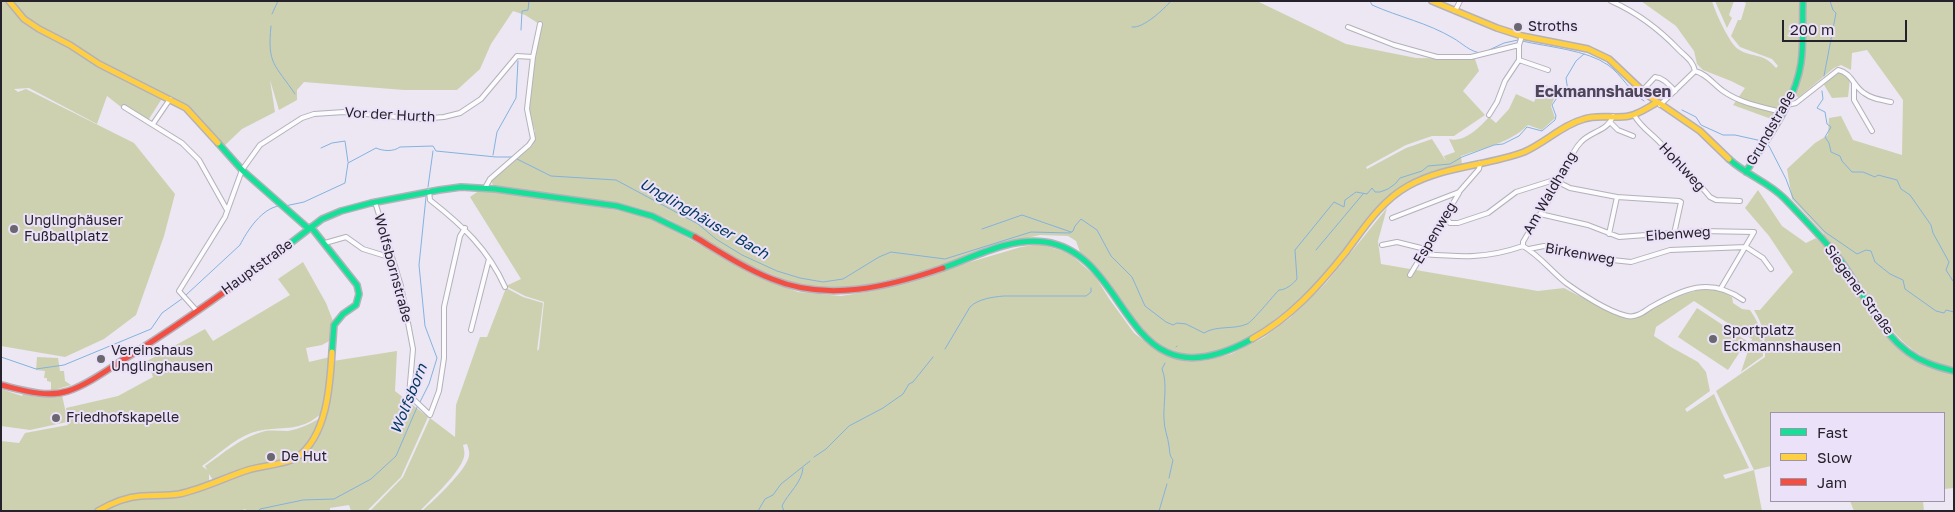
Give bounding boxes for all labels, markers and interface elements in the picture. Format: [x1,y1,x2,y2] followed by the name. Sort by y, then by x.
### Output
[1785,10,1910,42] scale bar
[1528,19,1578,35] place label: Stroths
[1790,20,1834,38] text: 200 m
[1512,21,1524,33] marker: Stroths
[1535,82,1671,102] district label: Eckmannshausen
[1743,88,1799,168] street label: Grundstraße
[344,104,436,126] street label: Vor der Hurth
[1655,139,1709,195] street label: Hohlweg
[1520,149,1580,237] street label: Am Waldhang
[636,175,772,263] water label: Unglinghäuser Bach
[1410,199,1460,267] street label: Espenweg
[370,212,416,324] street label: Wolfsbornstraße
[24,213,123,246] place label: Unglinghäuser Fußballplatz
[8,223,20,235] marker: Unglinghäuser Fußballplatz
[1645,223,1711,245] street label: Eibenweg
[218,236,296,298] street label: Hauptstraße
[1544,240,1616,268] street label: Birkenweg
[1821,242,1897,338] street label: Siegener Straße
[1723,323,1841,356] place label: Sportplatz Eckmannshausen
[1707,333,1719,345] marker: Sportplatz Eckmannshausen
[111,343,213,376] place label: Vereinshaus Unglinghausen
[95,353,107,365] marker: Vereinshaus Unglinghausen
[387,361,431,437] water label: Wolfsborn
[66,410,179,426] place label: Friedhofskapelle
[50,412,62,424] marker: Friedhofskapelle
[1770,412,1945,502] legend
[1817,423,1848,441] text: Fast
[1817,448,1852,466] text: Slow
[281,449,327,465] place label: De Hut
[265,451,277,463] marker: De Hut
[1817,473,1847,491] text: Jam

